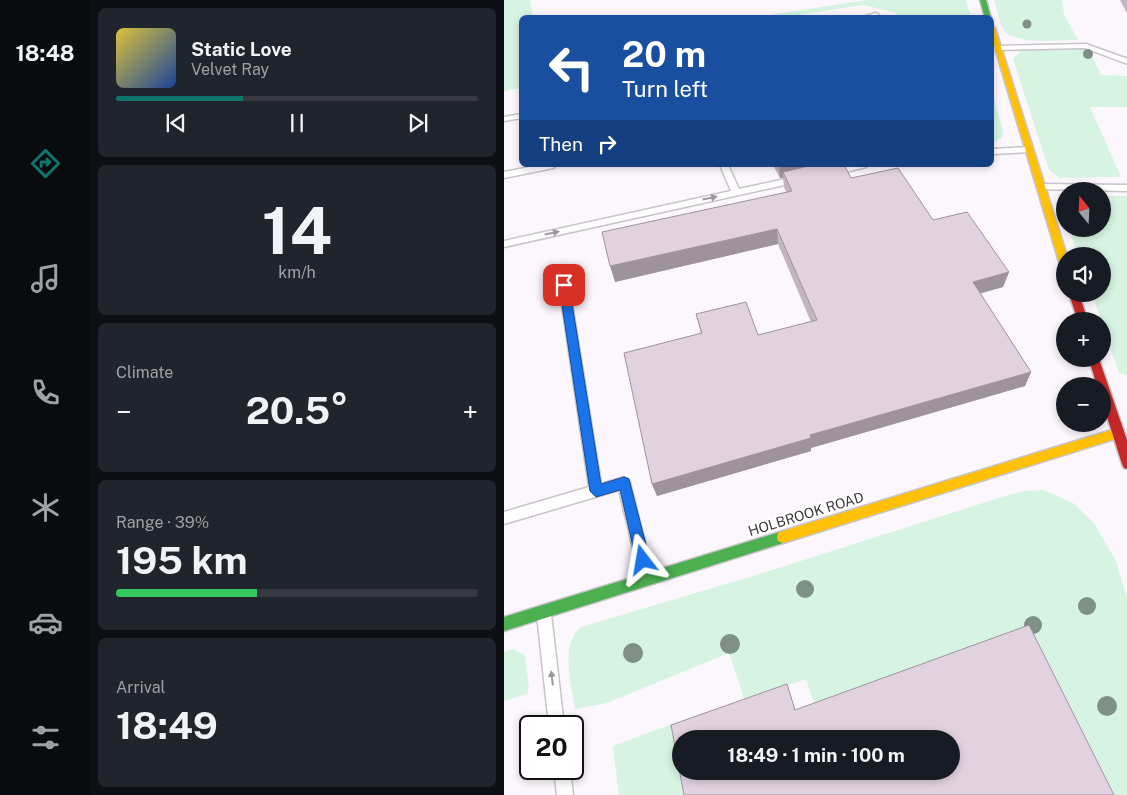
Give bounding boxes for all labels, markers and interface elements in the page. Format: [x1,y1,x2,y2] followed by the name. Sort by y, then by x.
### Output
[622,34,706,75] text: 20 m
[539,35,604,100] icon: left
[191,38,292,60] text: Static Love
[15,40,75,66] text: 18:48
[191,60,269,79] text: Velvet Ray
[622,76,708,102] text: Turn left
[162,109,190,137] icon: previous
[283,109,311,137] icon: pause
[404,109,432,137] icon: next
[593,130,621,158] icon: right
[539,133,583,155] text: Then
[28,146,63,181] icon: directions
[1056,182,1112,238] north arrow
[1056,182,1111,432] map controls
[262,192,332,269] text: 14
[703,194,719,202] one-way arrow
[544,229,560,237] one-way arrow
[1056,247,1111,302] button: sound
[28,261,63,296] icon: music
[278,263,316,282] text: km/h
[543,264,585,306] pin
[550,271,578,299] icon: arrive
[1056,312,1111,367] button: +
[116,363,173,382] text: Climate
[28,375,63,410] icon: phone
[1056,377,1111,432] button: −
[246,388,348,433] text: 20.5°
[116,395,132,428] text: −
[462,395,478,428] text: +
[746,489,866,539] street label: HOLBROOK ROAD
[28,490,63,525] icon: climate
[116,513,209,532] text: Range · 39%
[616,533,668,585] position arrow
[116,538,248,583] text: 195 km
[28,605,63,640] icon: car
[548,670,556,686] one-way arrow
[116,678,165,697] text: Arrival
[116,703,218,748] text: 18:49
[519,715,584,780] speed limit sign: 20
[28,720,63,755] icon: filters
[727,744,905,766] text: 18:49 · 1 min · 100 m

